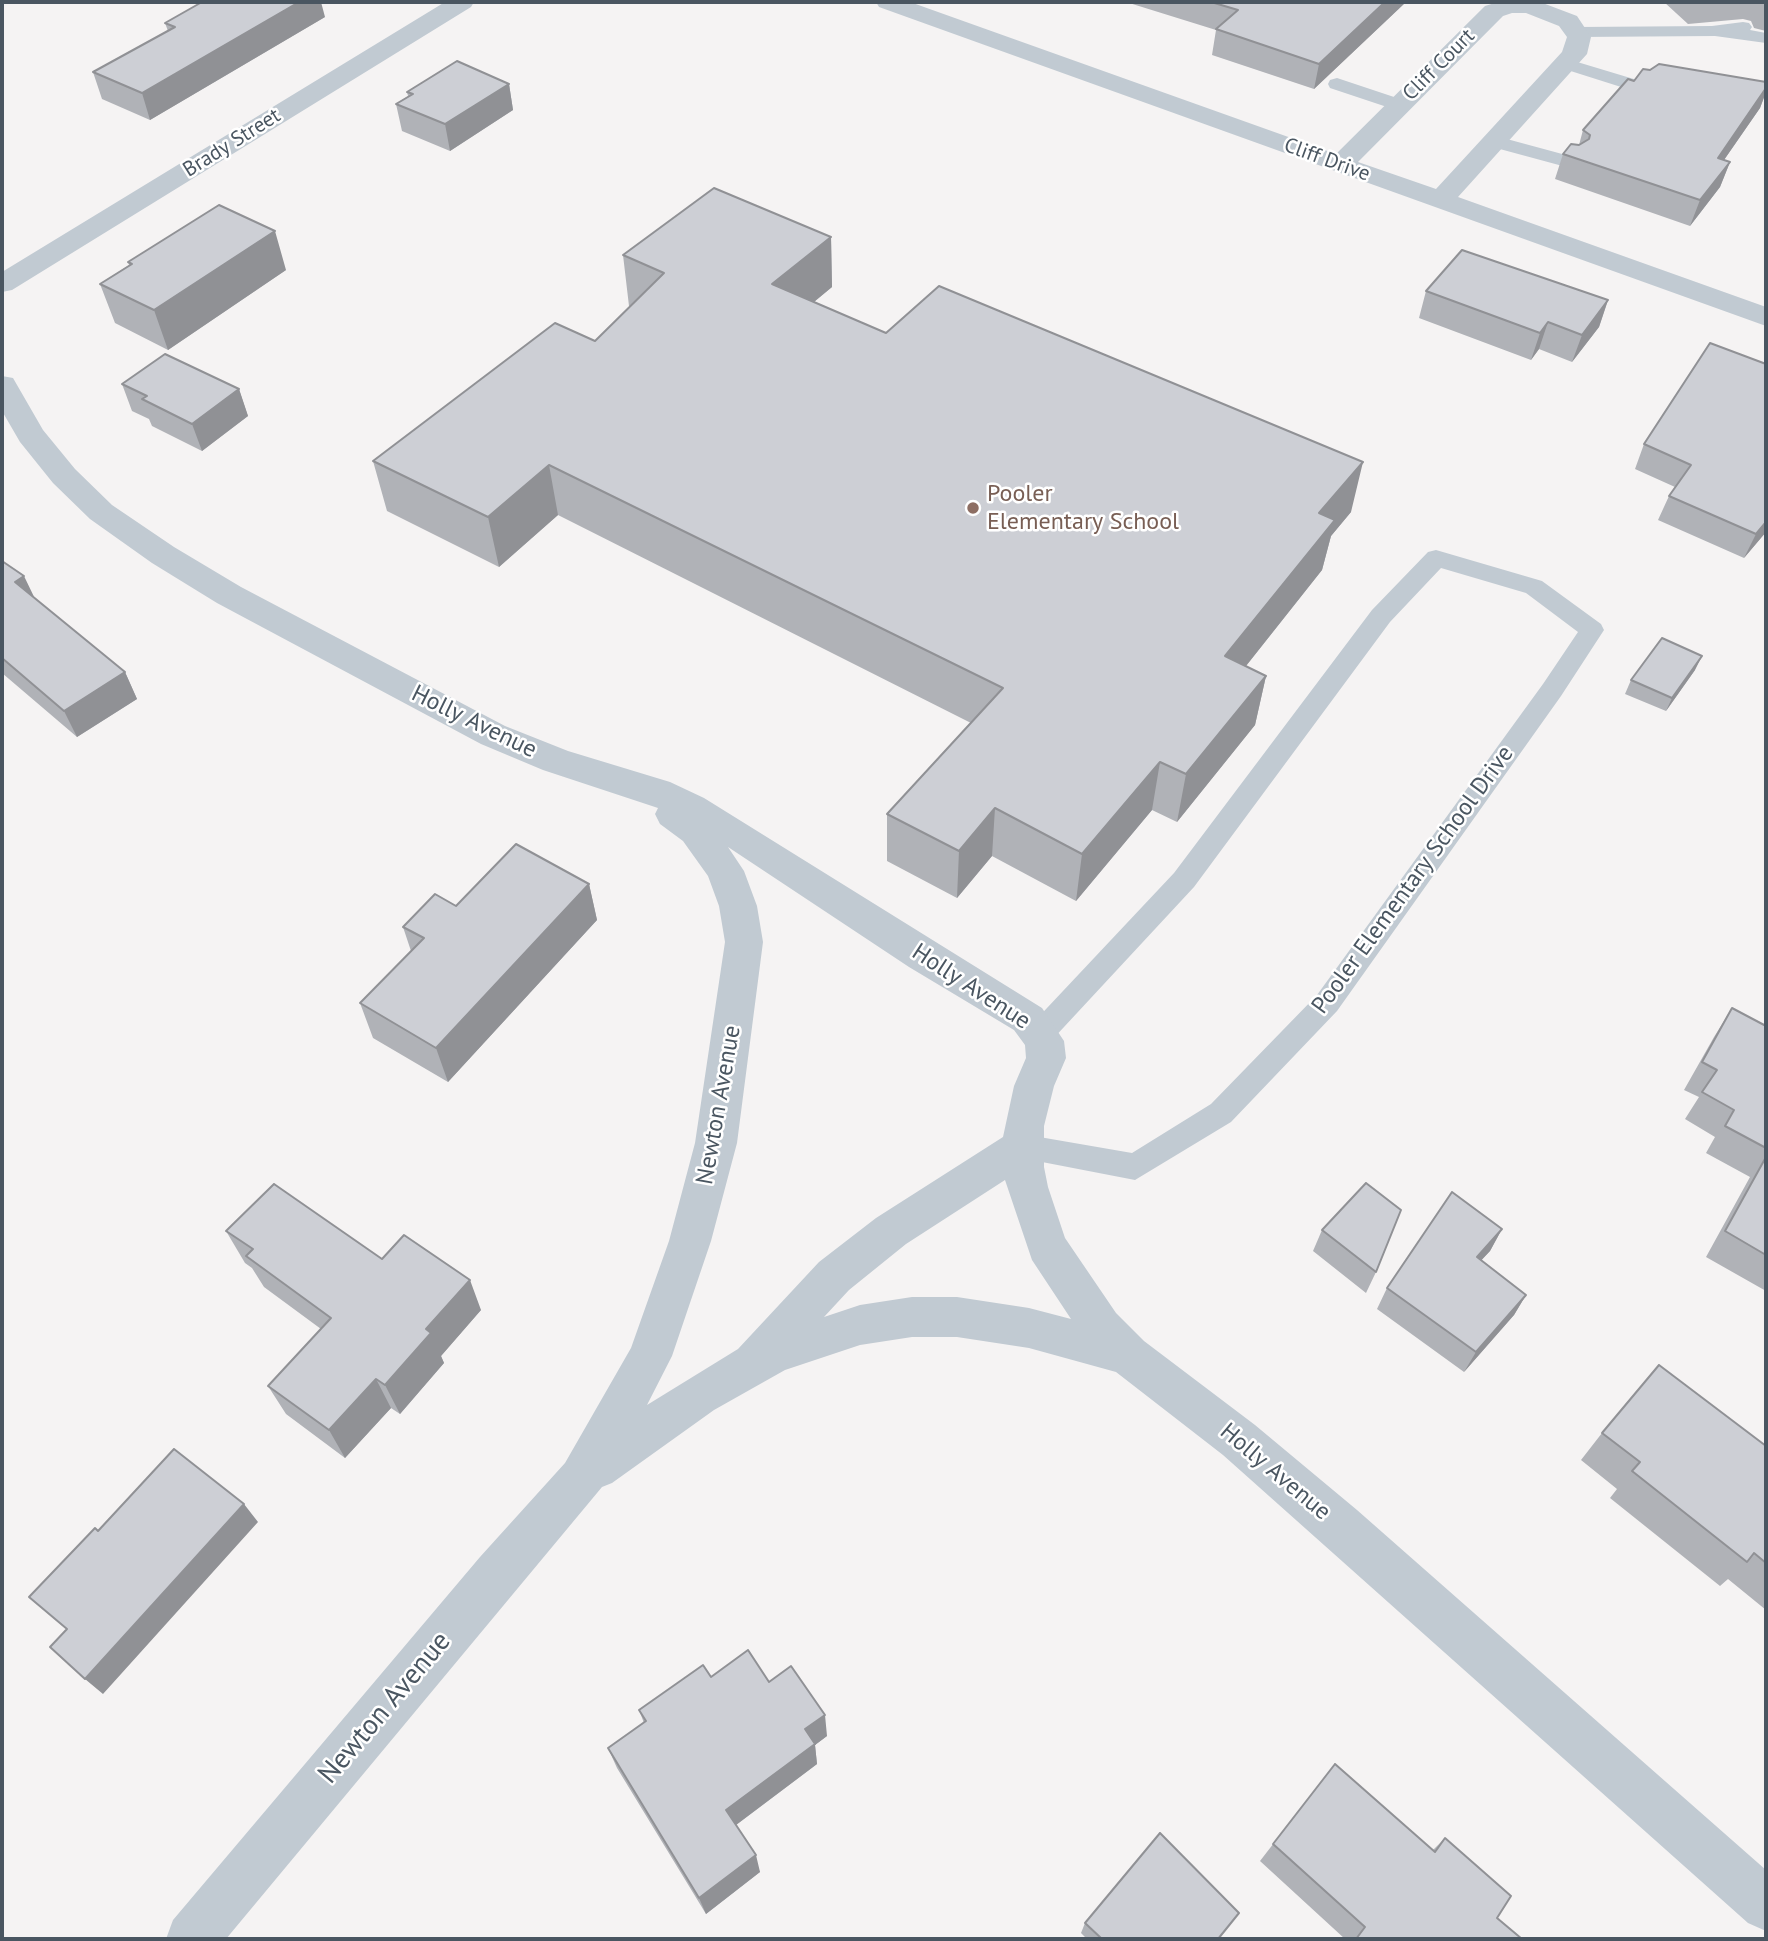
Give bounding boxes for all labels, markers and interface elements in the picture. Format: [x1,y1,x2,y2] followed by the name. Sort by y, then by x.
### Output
[1398,24,1480,106] street label: Cliff Court
[179,103,285,183] street label: Brady Street
[1280,133,1374,187] street label: Cliff Drive
[987,480,1179,536] place label: Pooler Elementary School
[965,500,981,516] marker: Pooler Elementary School
[407,679,541,765] street label: Holly Avenue
[1306,740,1520,1020] street label: Pooler Elementary School Drive
[906,938,1036,1036] street label: Holly Avenue
[691,1023,747,1187] street label: Newton Avenue
[1214,1417,1336,1527] street label: Holly Avenue
[312,1625,458,1791] street label: Newton Avenue

